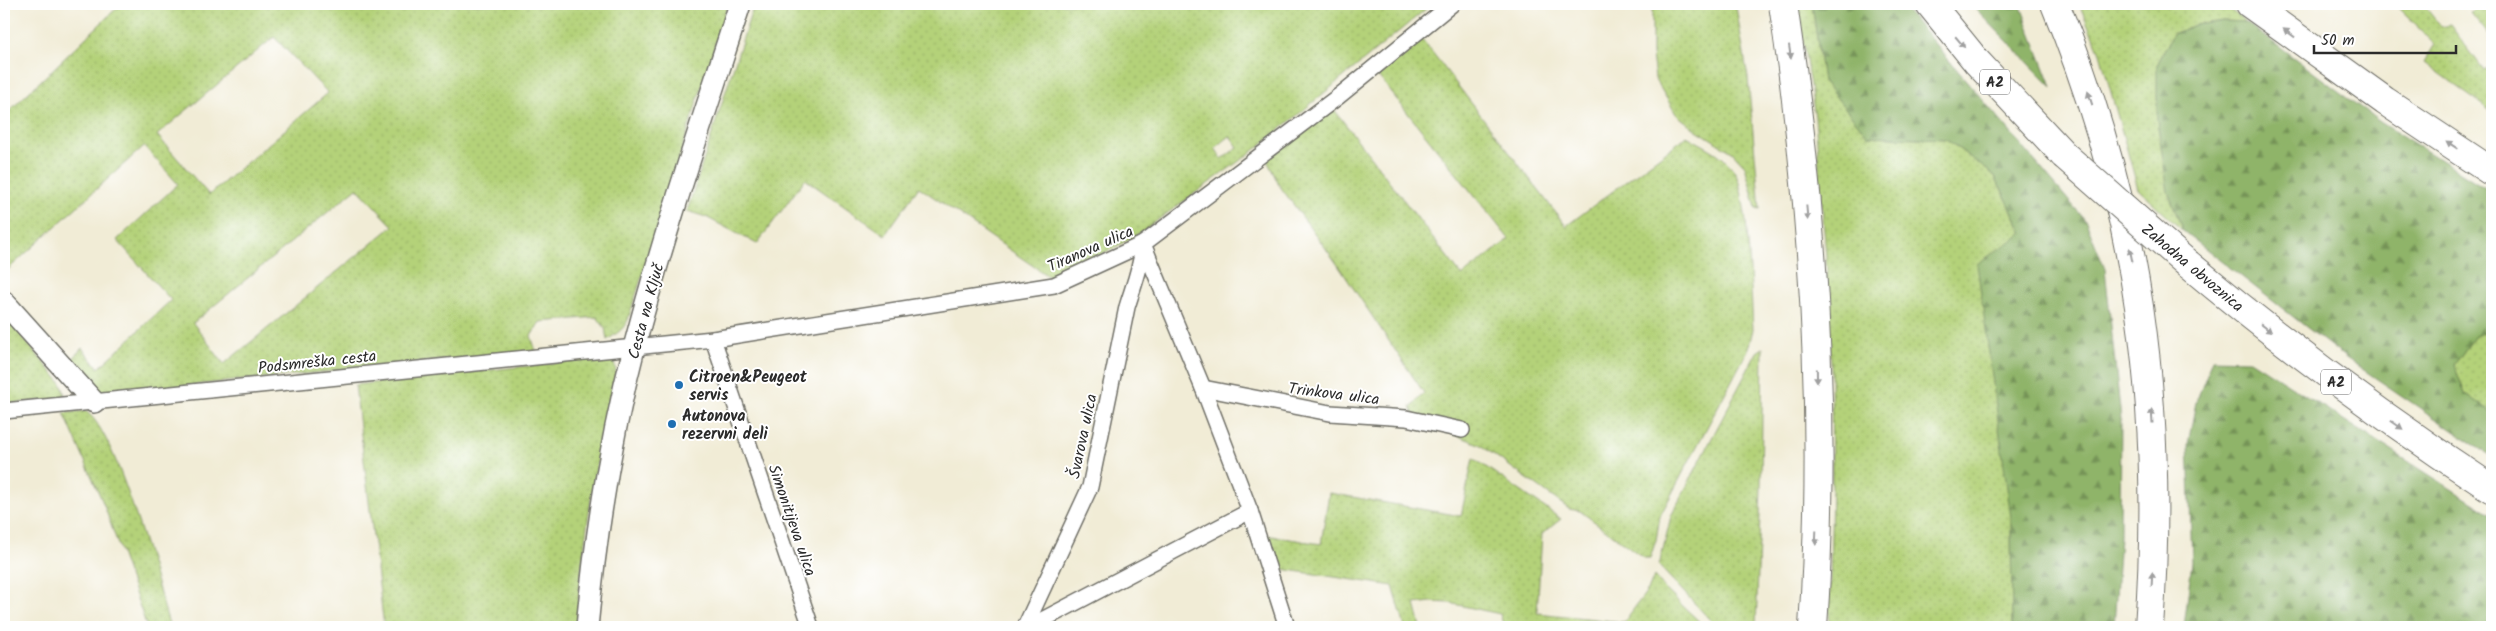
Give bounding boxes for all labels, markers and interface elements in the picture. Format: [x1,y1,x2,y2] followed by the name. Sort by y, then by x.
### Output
[2314,22,2456,54] scale bar
[2282,28,2296,38] one-way arrow
[2321,29,2355,53] text: 50 m
[1955,35,1966,48] one-way arrow
[1786,44,1794,60] one-way arrow
[1980,70,2010,94] road number: A2
[2086,91,2093,106] one-way arrow
[2445,141,2458,150] one-way arrow
[1804,206,1812,222] one-way arrow
[2135,218,2249,319] street label: Zahodna obvoznica
[1044,219,1138,279] street label: Tiranova ulica
[2127,247,2135,263] one-way arrow
[622,260,671,362] street label: Cesta na Ključ
[2259,323,2272,334] one-way arrow
[257,344,378,381] street label: Podsmreška cesta
[689,365,808,408] place label: Citroen&Peugeot servis
[1813,368,1821,384] one-way arrow
[2321,370,2351,394] road number: A2
[1287,376,1381,412] street label: Trinkova ulica
[673,379,685,391] marker: Citroen&Peugeot servis
[1062,392,1105,481] street label: Švarova ulica
[682,404,769,447] place label: Autonova rezervni deli
[2148,408,2156,424] one-way arrow
[666,418,678,430] marker: Autonova rezervni deli
[2390,420,2404,430] one-way arrow
[761,461,822,580] street label: Simonitijeva ulica
[1812,530,1820,546] one-way arrow
[2149,570,2157,586] one-way arrow

